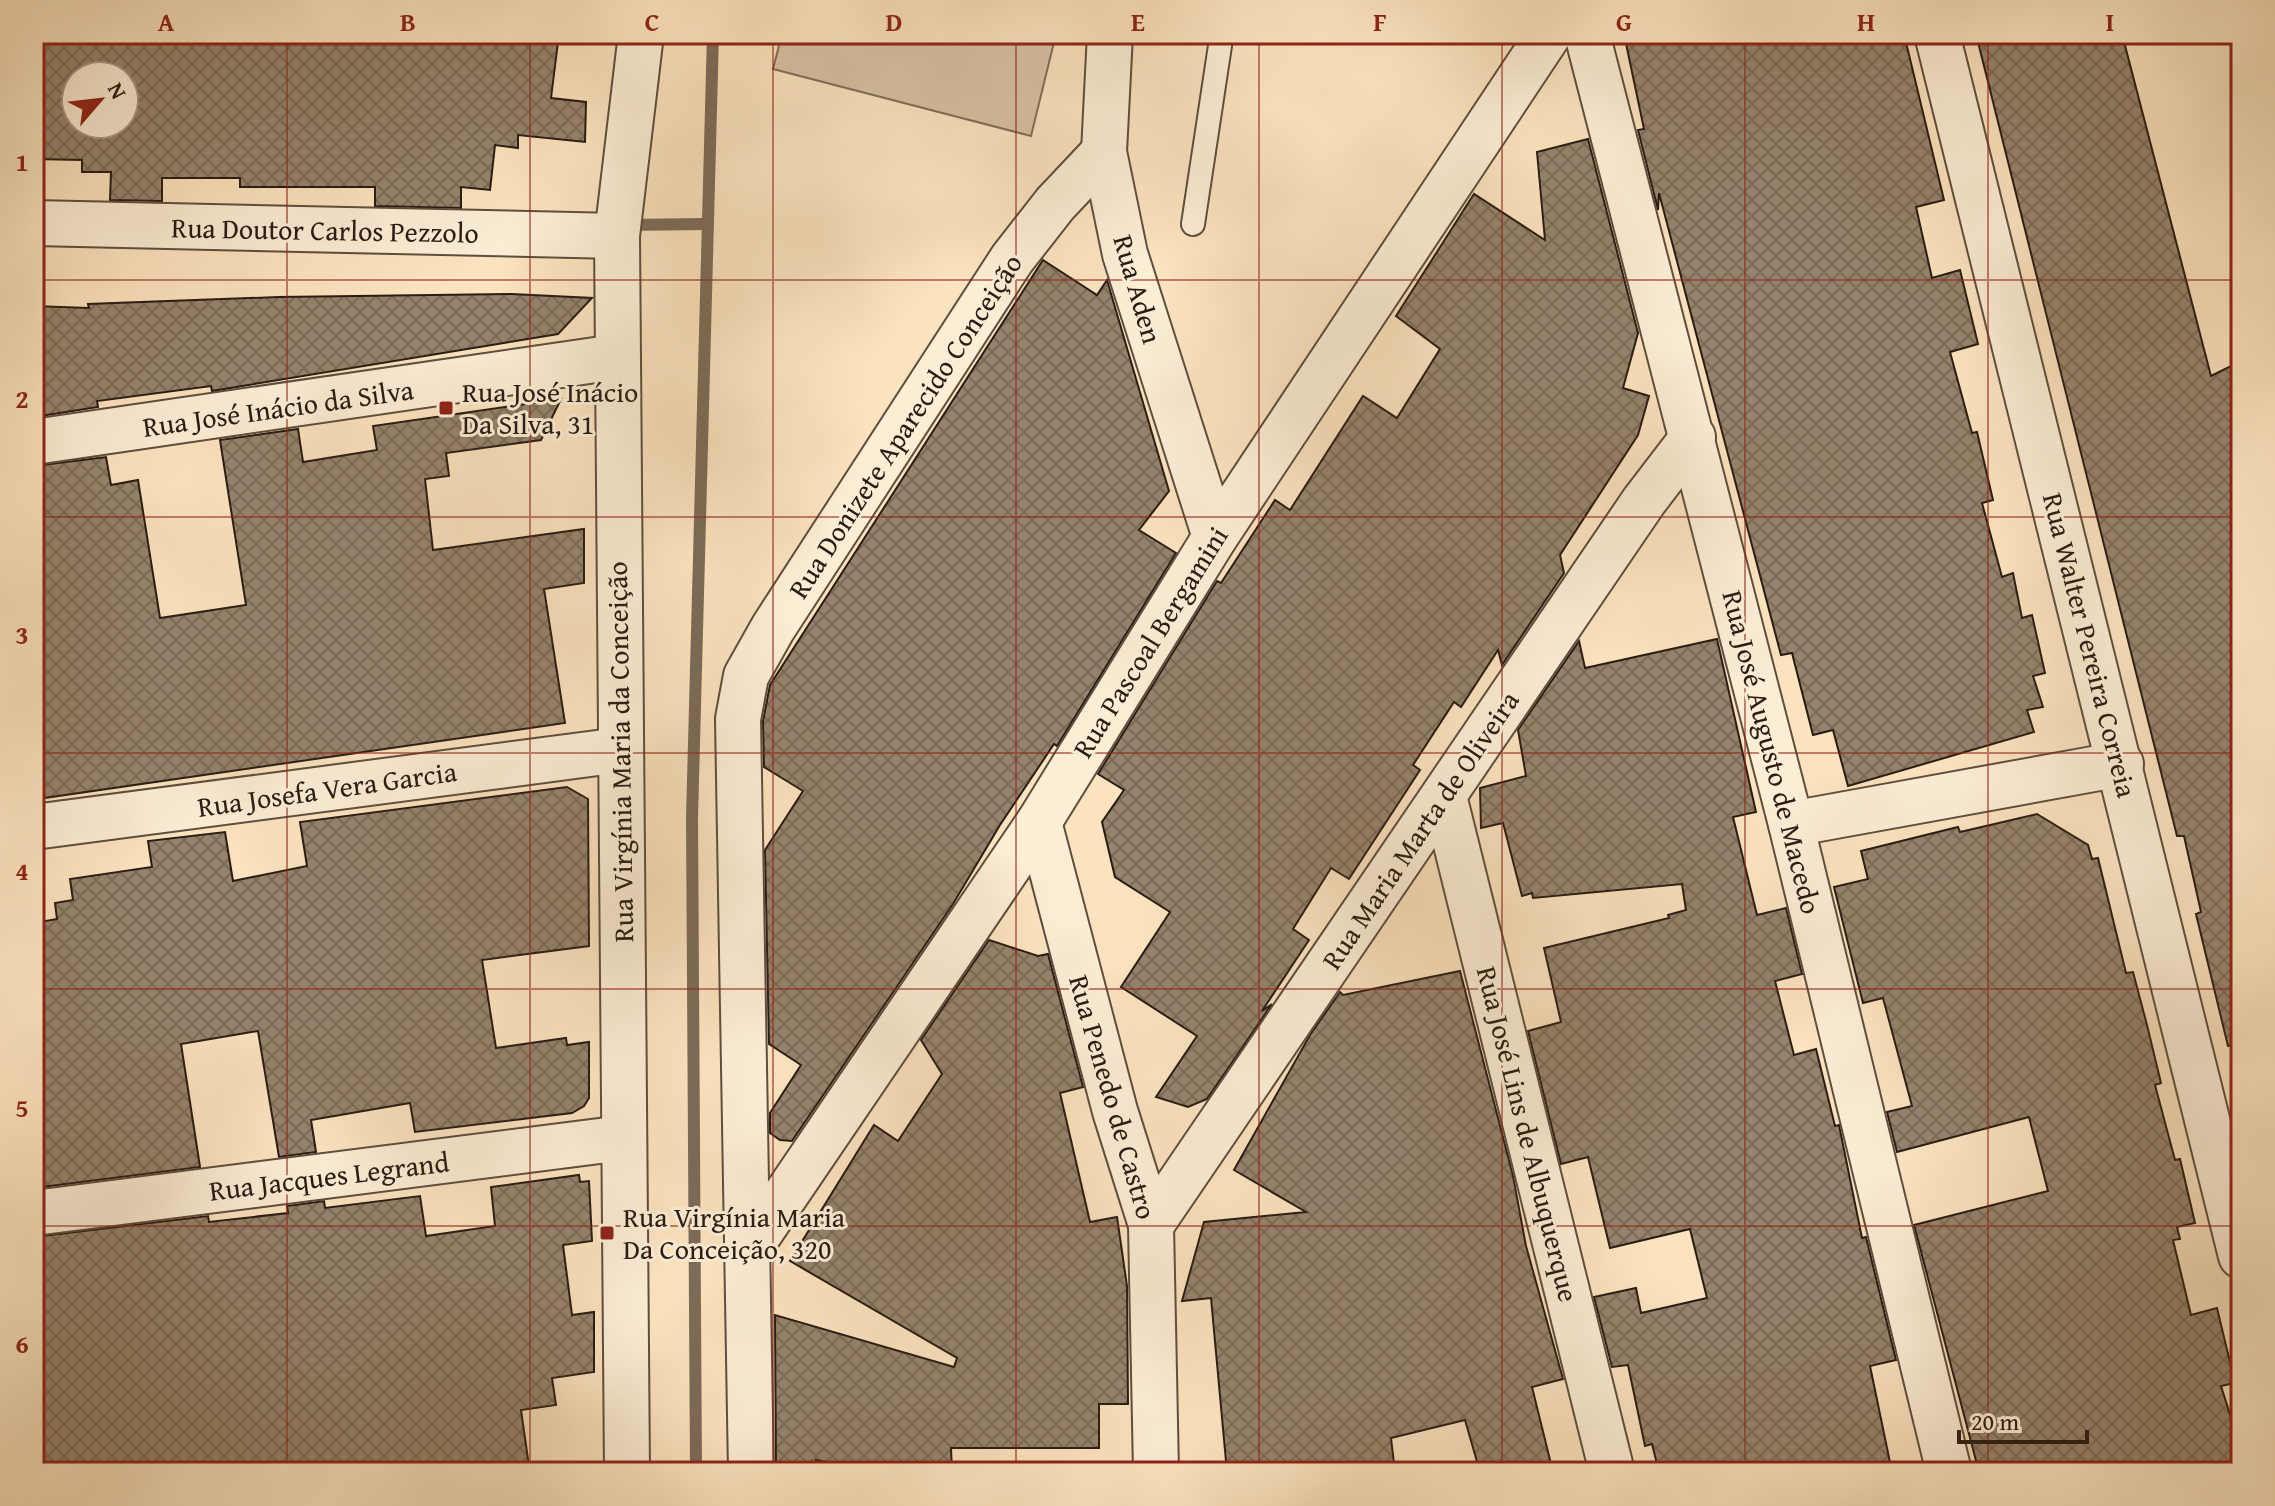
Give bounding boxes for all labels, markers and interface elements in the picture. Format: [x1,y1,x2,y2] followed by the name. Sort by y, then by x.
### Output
[158,2,175,41] text: A
[400,2,416,41] text: B
[645,2,659,41] text: C
[886,2,902,41] text: D
[1131,2,1145,41] text: E
[1373,2,1387,41] text: F
[1616,2,1632,41] text: G
[1857,2,1875,41] text: H
[2106,2,2114,41] text: I
[60,60,140,140] north arrow
[100,77,135,105] text: N
[15,142,29,181] text: 1
[171,206,479,253] street label: Rua Doutor Carlos Pezzolo
[1103,230,1174,348] street label: Rua Aden
[777,245,1032,606] street label: Rua Donizete Aparecido Conceição
[140,368,417,447] street label: Rua José Inácio da Silva
[462,371,638,444] place label: Rua José Inácio Da Silva, 31
[15,379,29,418] text: 2
[437,399,455,417] marker: Rua José Inácio Da Silva, 31
[2033,488,2148,802] street label: Rua Walter Pereira Correia
[1062,518,1238,765] street label: Rua Pascoal Bergamini
[596,561,643,943] street label: Rua Virgínia Maria da Conceição
[1712,586,1833,918] street label: Rua José Augusto de Macedo
[15,615,29,654] text: 3
[1311,681,1529,977] street label: Rua Maria Marta de Oliveira
[195,750,460,827] street label: Rua Josefa Vera Garcia
[15,851,29,890] text: 4
[1467,962,1590,1306] street label: Rua José Lins de Albuquerque
[1059,970,1168,1224] street label: Rua Penedo de Castro
[15,1088,29,1127] text: 5
[207,1140,451,1211] street label: Rua Jacques Legrand
[623,1196,846,1269] place label: Rua Virgínia Maria Da Conceição, 320
[598,1224,616,1242] marker: Rua Virgínia Maria Da Conceição, 320
[15,1324,29,1363] text: 6
[1959,1394,2087,1444] scale bar
[1971,1404,2019,1439] text: 20 m

